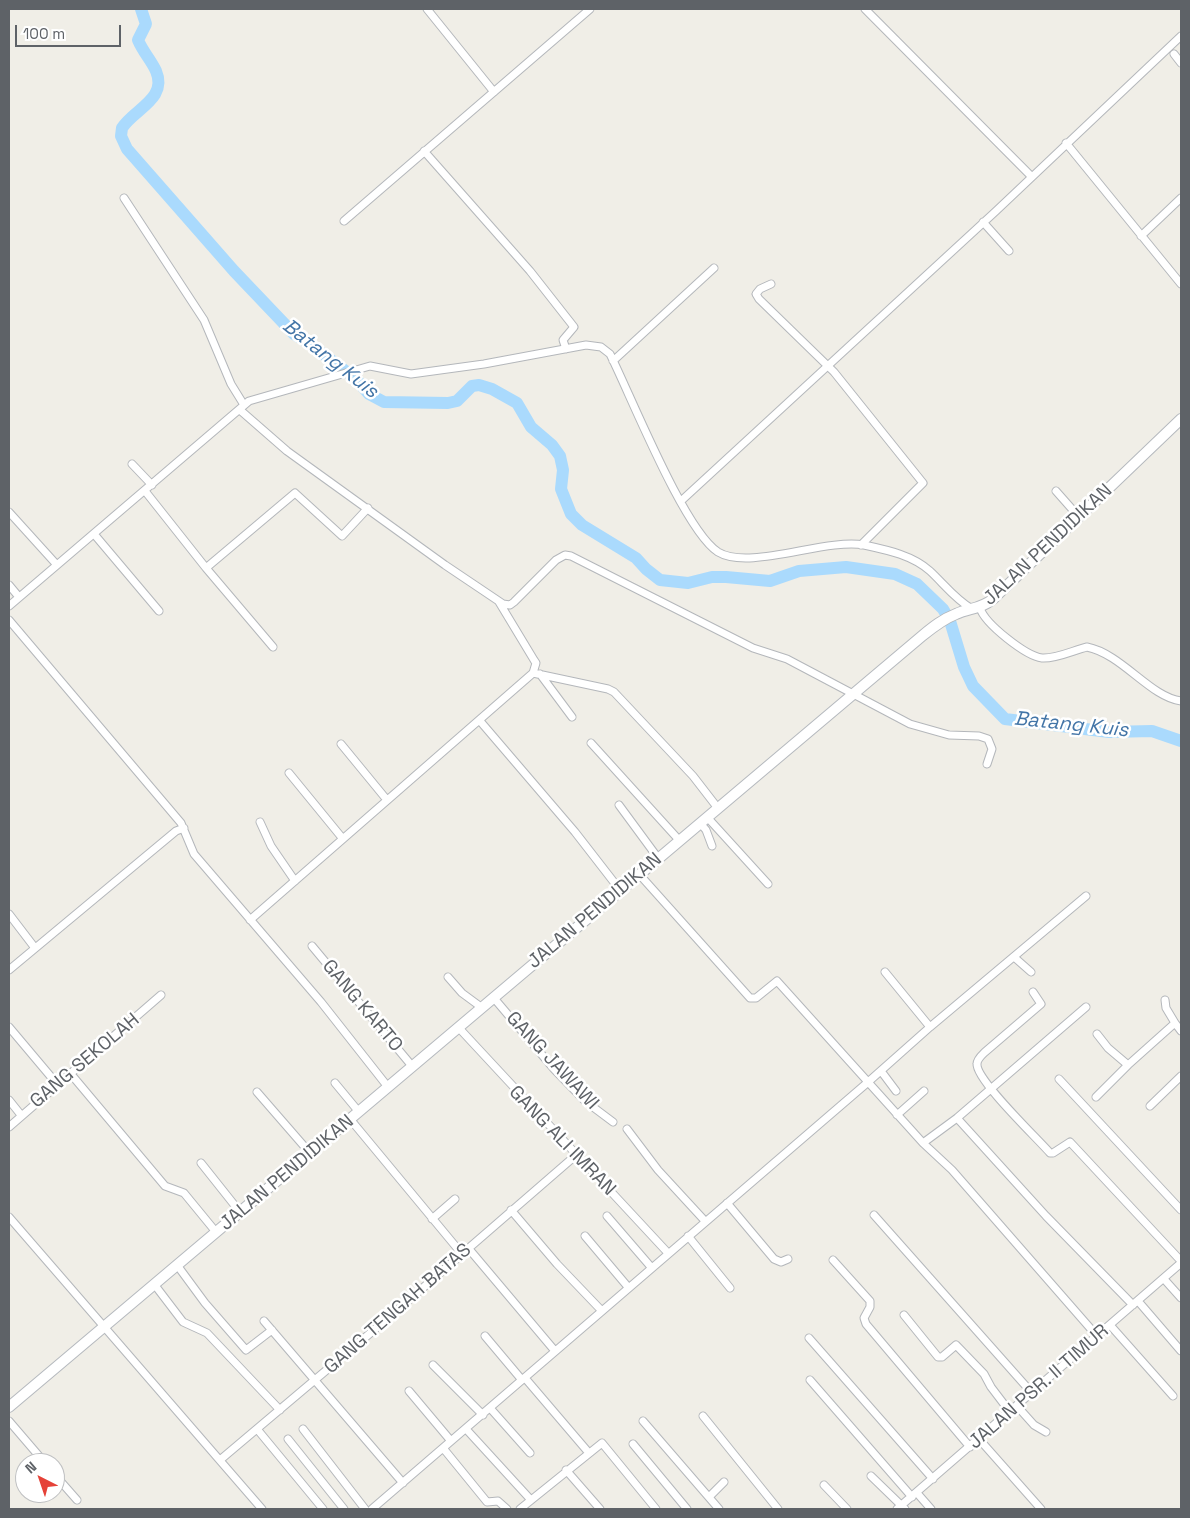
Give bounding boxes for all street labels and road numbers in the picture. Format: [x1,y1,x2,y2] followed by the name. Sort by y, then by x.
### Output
[979,479,1117,611] street label: JALAN PENDIDIKAN
[523,848,667,974] street label: JALAN PENDIDIKAN
[317,955,407,1057] street label: GANG KARTO
[501,1007,603,1115] street label: GANG JAWAWI
[26,1009,144,1113] street label: GANG SEKOLAH
[504,1081,620,1201] street label: GANG ALI IMRAN
[215,1110,359,1236] street label: JALAN PENDIDIKAN
[320,1239,476,1379] street label: GANG TENGAH BATAS
[964,1320,1114,1454] street label: JALAN PSR. II TIMUR

